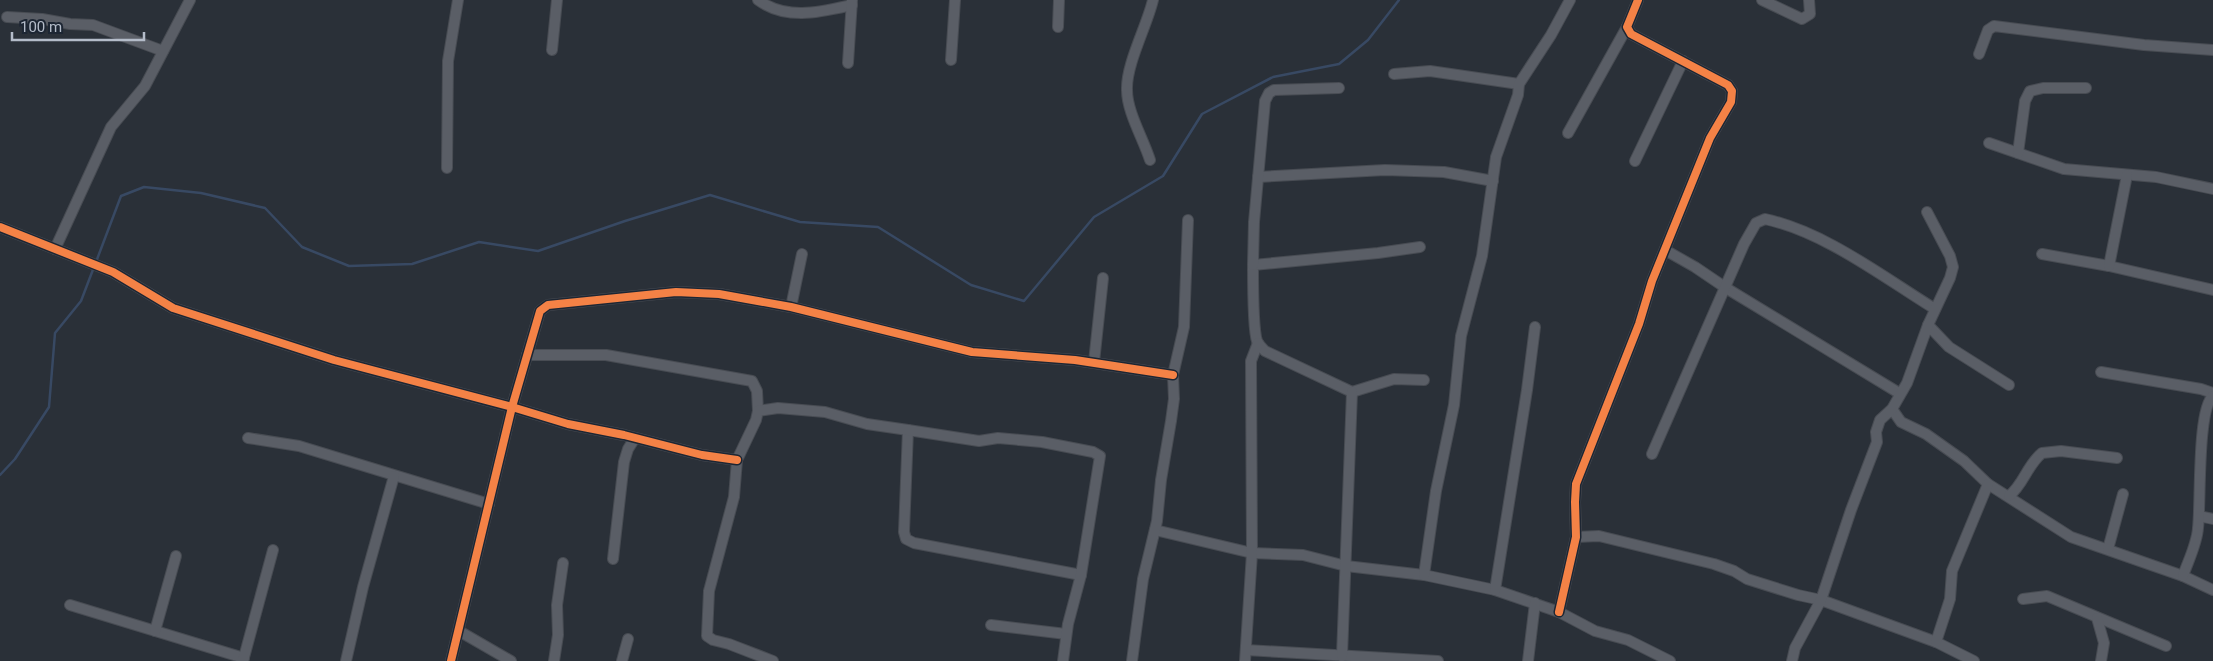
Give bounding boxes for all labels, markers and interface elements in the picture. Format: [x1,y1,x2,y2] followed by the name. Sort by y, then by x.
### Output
[12,10,145,42] scale bar
[20,18,62,36] text: 100 m

